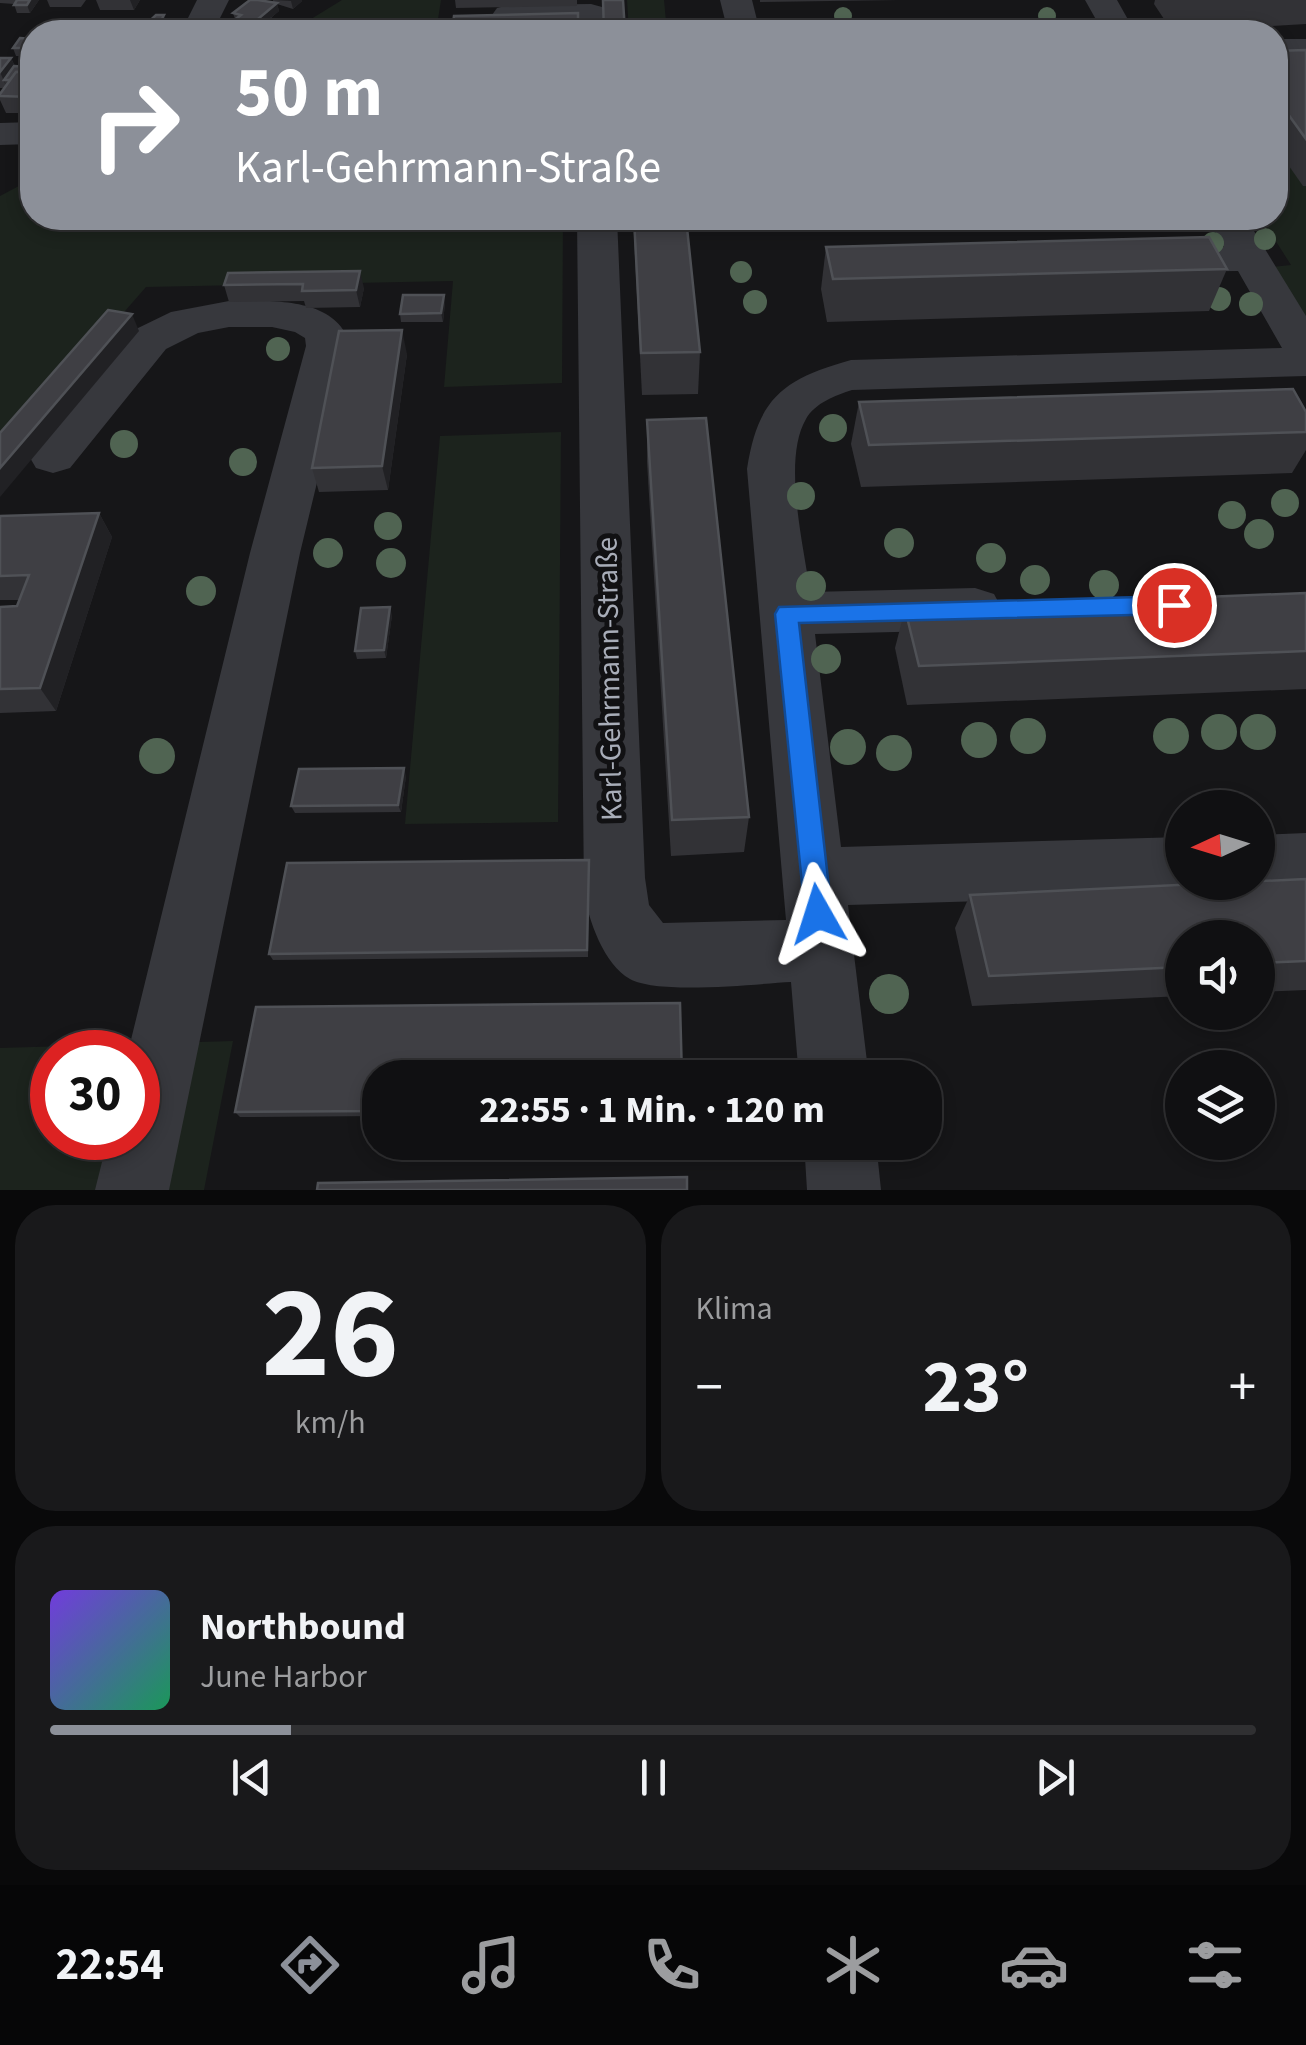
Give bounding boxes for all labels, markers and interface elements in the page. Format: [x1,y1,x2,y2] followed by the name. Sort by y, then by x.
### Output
[235,43,383,143] text: 50 m
[70,60,200,190] icon: right
[235,136,661,200] text: Karl-Gehrmann-Straße
[586,537,633,821] street label: Karl-Gehrmann-Straße
[1132,563,1217,648] pin
[1147,578,1202,633] icon: arrive
[1165,790,1275,900] north arrow
[1165,790,1275,1160] map controls
[766,862,870,966] position arrow
[1165,920,1275,1030] button: sound
[30,1030,160,1160] speed limit sign: 30
[1165,1050,1275,1160] button: layers
[479,1083,825,1137] text: 22:55 · 1 Min. · 120 m
[262,1242,399,1427] text: 26
[696,1286,773,1332] text: Klima
[922,1334,1029,1441] text: 23°
[696,1349,723,1427] text: −
[1229,1349,1256,1427] text: +
[295,1400,366,1446] text: km/h
[200,1600,406,1654] text: Northbound
[200,1654,367,1700] text: June Harbor
[224,1750,279,1805] icon: previous
[626,1750,681,1805] icon: pause
[1028,1750,1083,1805] icon: next
[275,1930,345,2000] icon: directions
[456,1930,526,2000] icon: music
[637,1930,707,2000] icon: phone
[818,1930,888,2000] icon: climate
[999,1930,1069,2000] icon: car
[1180,1930,1250,2000] icon: filters
[56,1933,164,1997] text: 22:54

